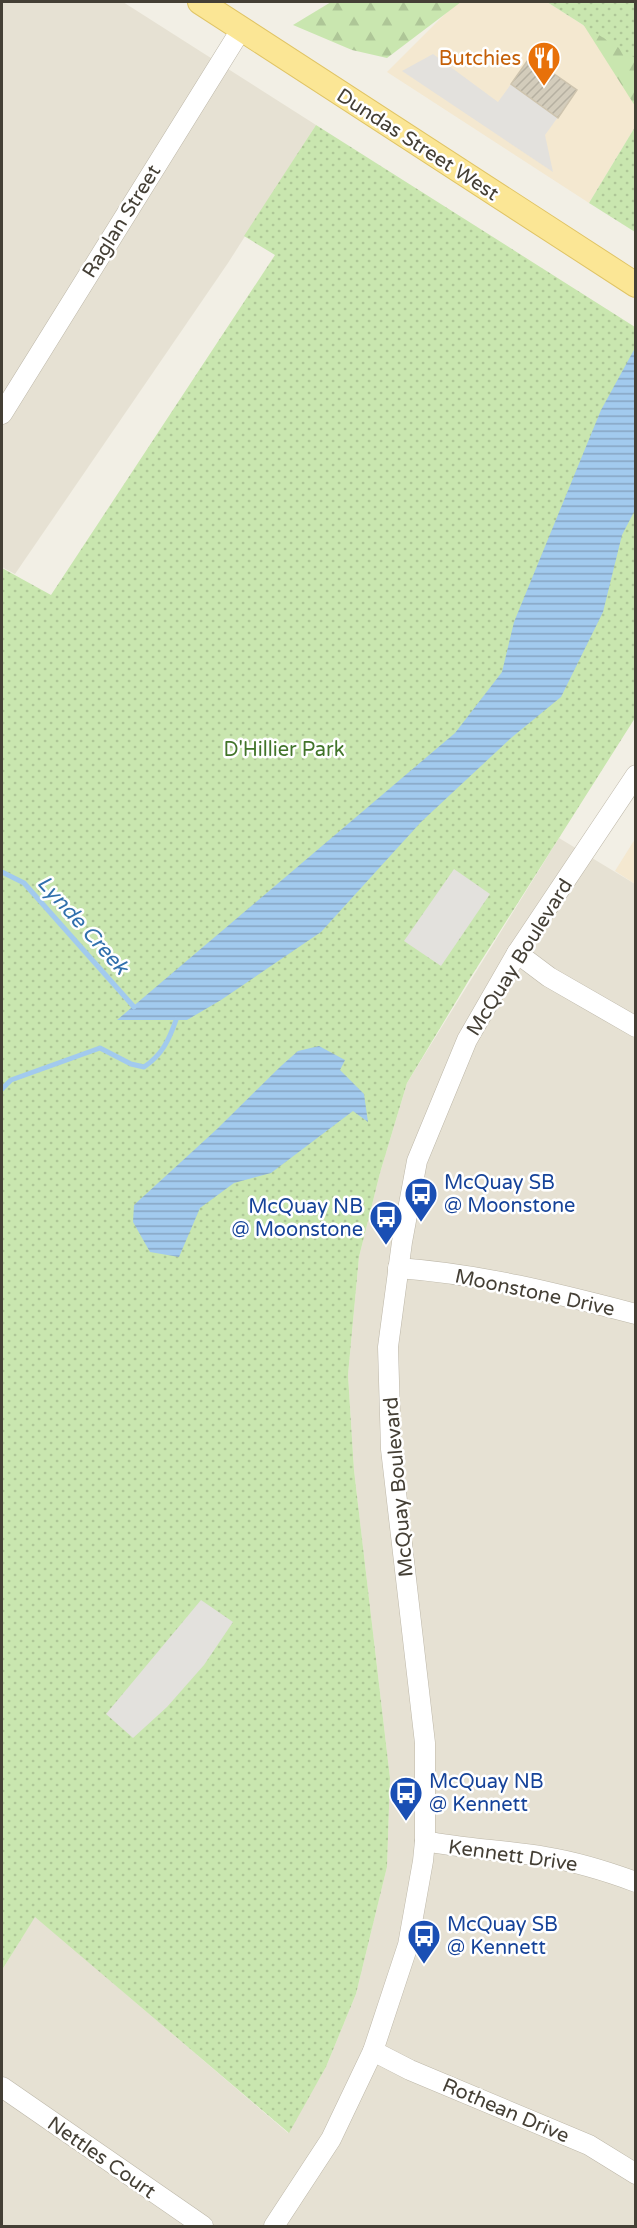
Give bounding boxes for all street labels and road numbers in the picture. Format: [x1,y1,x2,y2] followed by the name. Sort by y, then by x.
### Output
[332,84,503,206] street label: Dundas Street West
[78,160,166,283] street label: Raglan Street
[462,875,578,1041] street label: McQuay Boulevard
[453,1264,617,1322] street label: Moonstone Drive
[379,1396,419,1578] street label: McQuay Boulevard
[447,1835,579,1877] street label: Kennett Drive
[439,2073,573,2148] street label: Rothean Drive
[43,2112,160,2204] street label: Nettles Court

